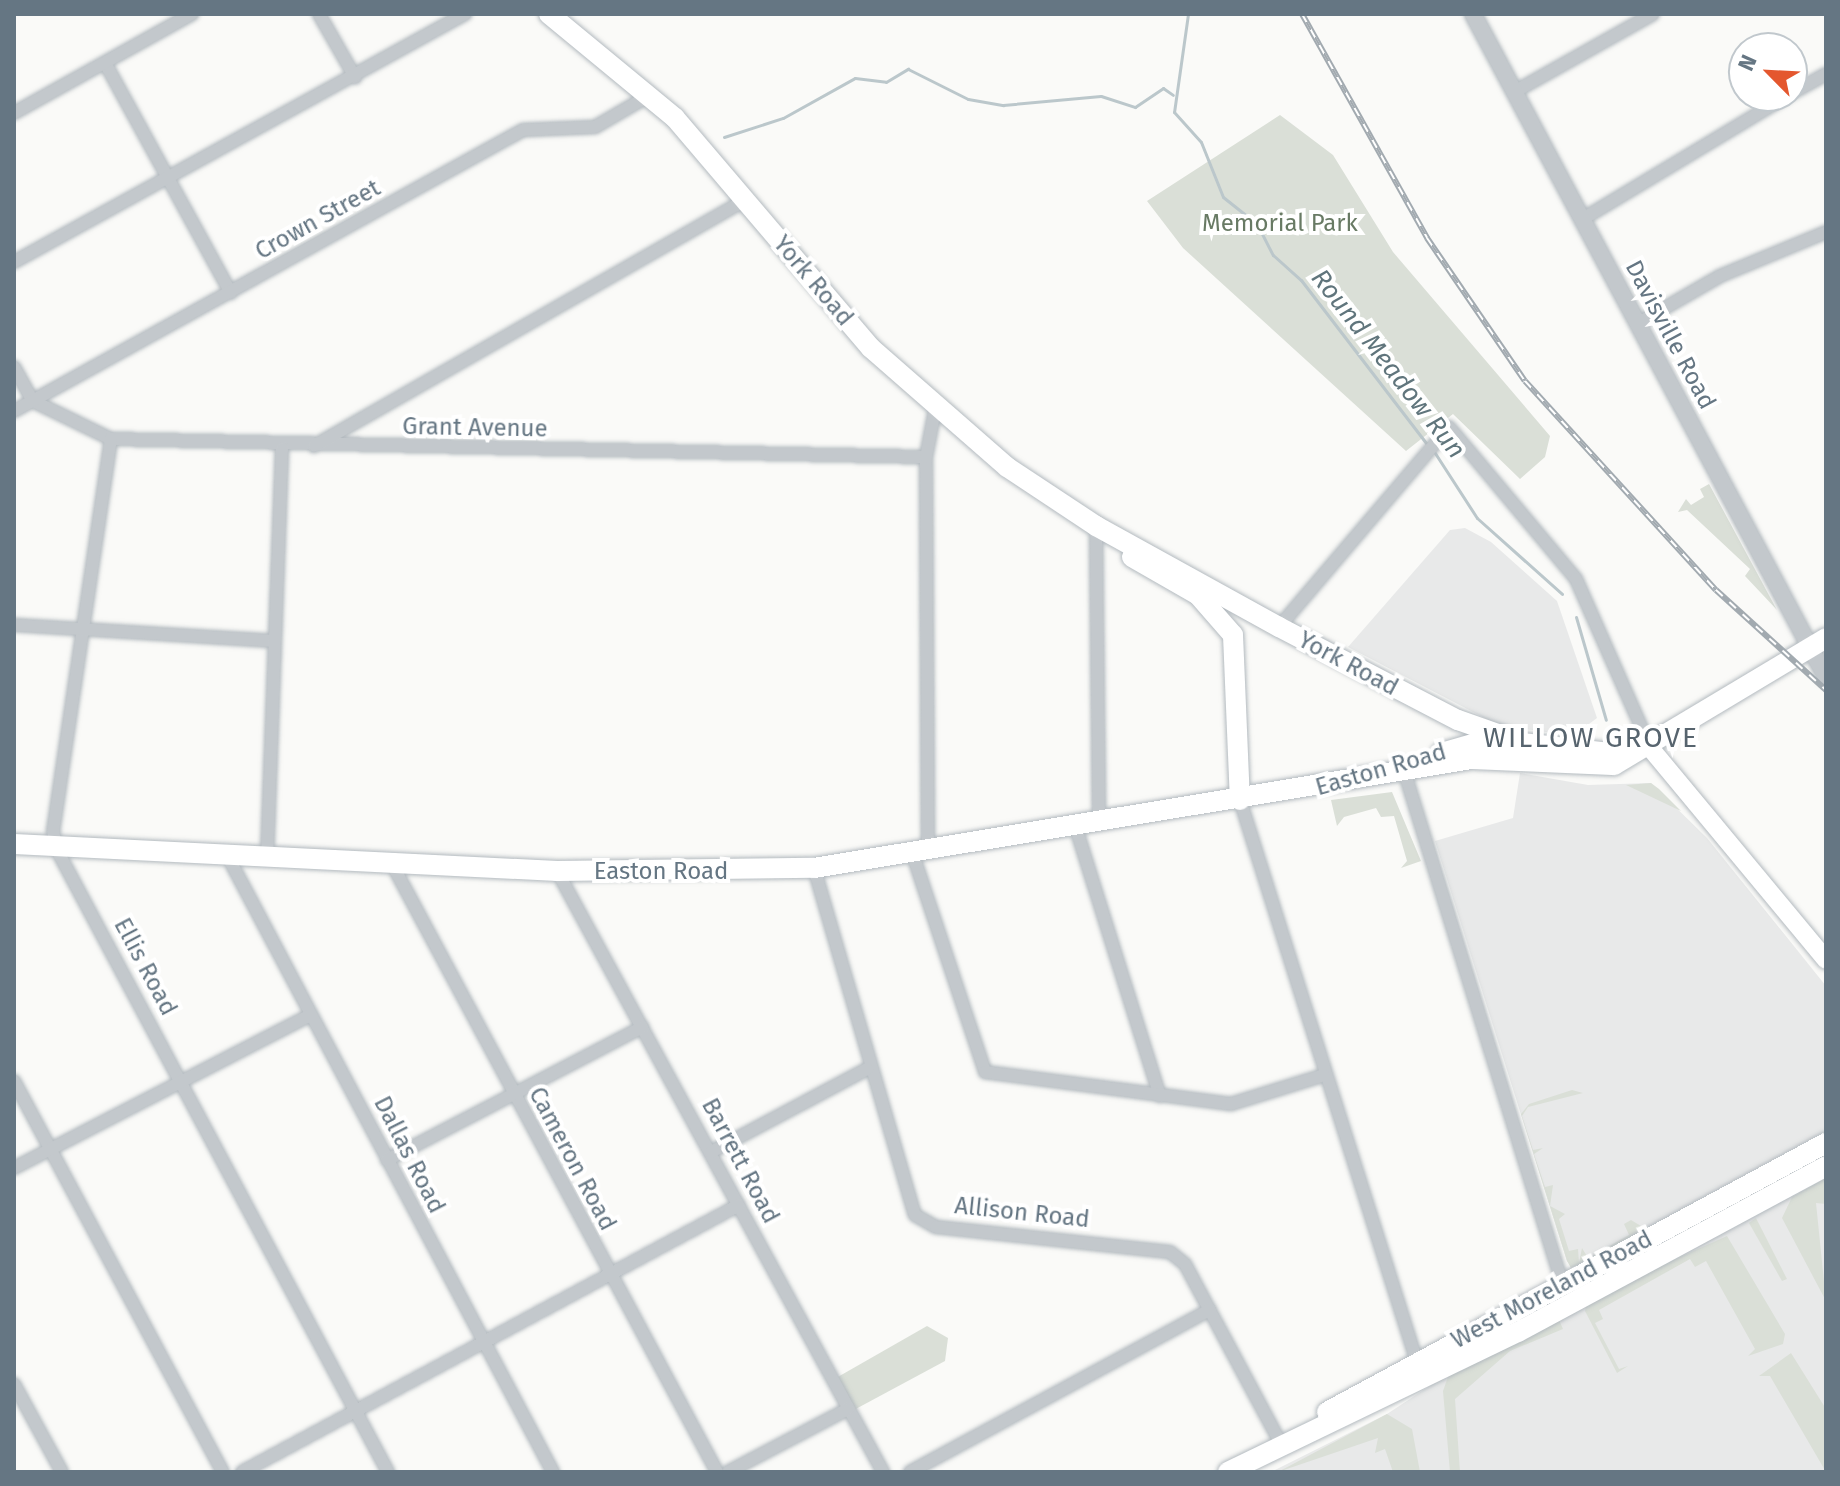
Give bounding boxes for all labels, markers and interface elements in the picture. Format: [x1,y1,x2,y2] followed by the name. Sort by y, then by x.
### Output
[1728,32,1808,112] north arrow
[1732,51,1763,75] text: N
[251,174,385,266] street label: Crown Street
[1202,210,1358,238] park label: Memorial Park
[767,230,859,332] street label: York Road
[1619,256,1721,414] street label: Davisville Road
[1304,263,1472,465] water label: Round Meadow Run
[402,412,548,444] street label: Grant Avenue
[1293,626,1403,702] street label: York Road
[1483,721,1699,755] district label: WILLOW GROVE
[1312,738,1450,802] street label: Easton Road
[594,858,728,886] street label: Easton Road
[107,913,183,1021] street label: Ellis Road
[522,1082,622,1236] street label: Cameron Road
[367,1092,451,1218] street label: Dallas Road
[695,1094,785,1228] street label: Barrett Road
[953,1192,1091,1234] street label: Allison Road
[1447,1225,1657,1355] street label: West Moreland Road

